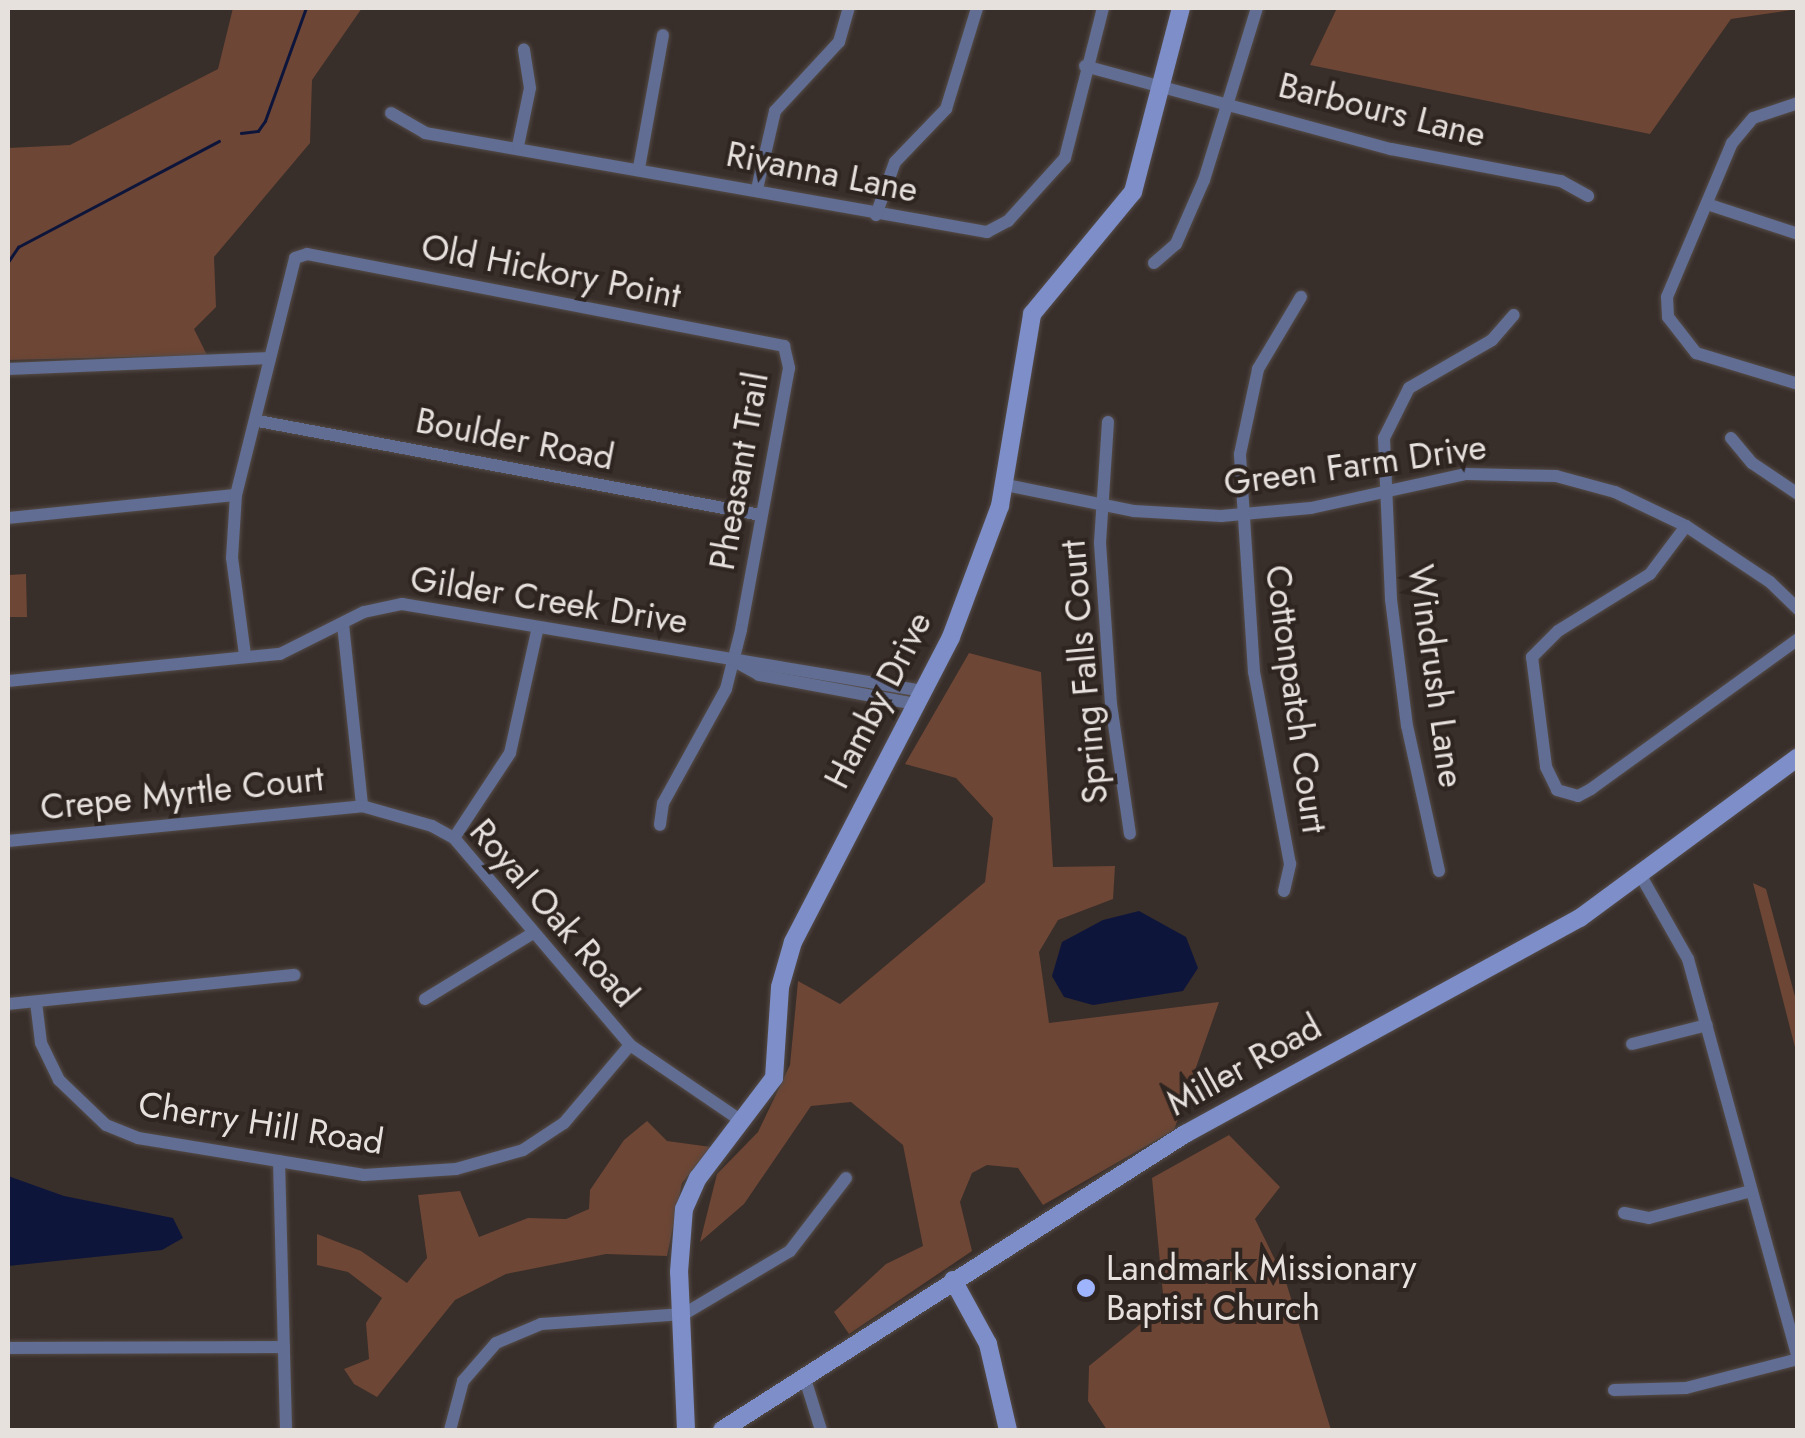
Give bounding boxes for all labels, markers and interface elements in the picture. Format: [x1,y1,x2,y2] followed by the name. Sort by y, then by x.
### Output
[1274,64,1490,156] street label: Barbours Lane
[723,133,921,211] street label: Rivanna Lane
[418,225,684,317] street label: Old Hickory Point
[701,369,777,573] street label: Pheasant Trail
[412,399,618,479] street label: Boulder Road
[1221,426,1489,504] street label: Green Farm Drive
[1052,538,1116,806] street label: Spring Falls Court
[407,557,691,643] street label: Gilder Creek Drive
[1256,562,1336,836] street label: Cottonpatch Court
[1400,562,1472,790] street label: Windrush Lane
[816,605,940,795] street label: Hamby Drive
[38,757,326,829] street label: Crepe Myrtle Court
[461,811,647,1015] street label: Royal Oak Road
[1160,1006,1328,1124] street label: Miller Road
[135,1083,387,1163] street label: Cherry Hill Road
[1106,1247,1416,1329] place label: Landmark Missionary Baptist Church
[1075,1277,1097,1299] marker: Landmark Missionary Baptist Church

